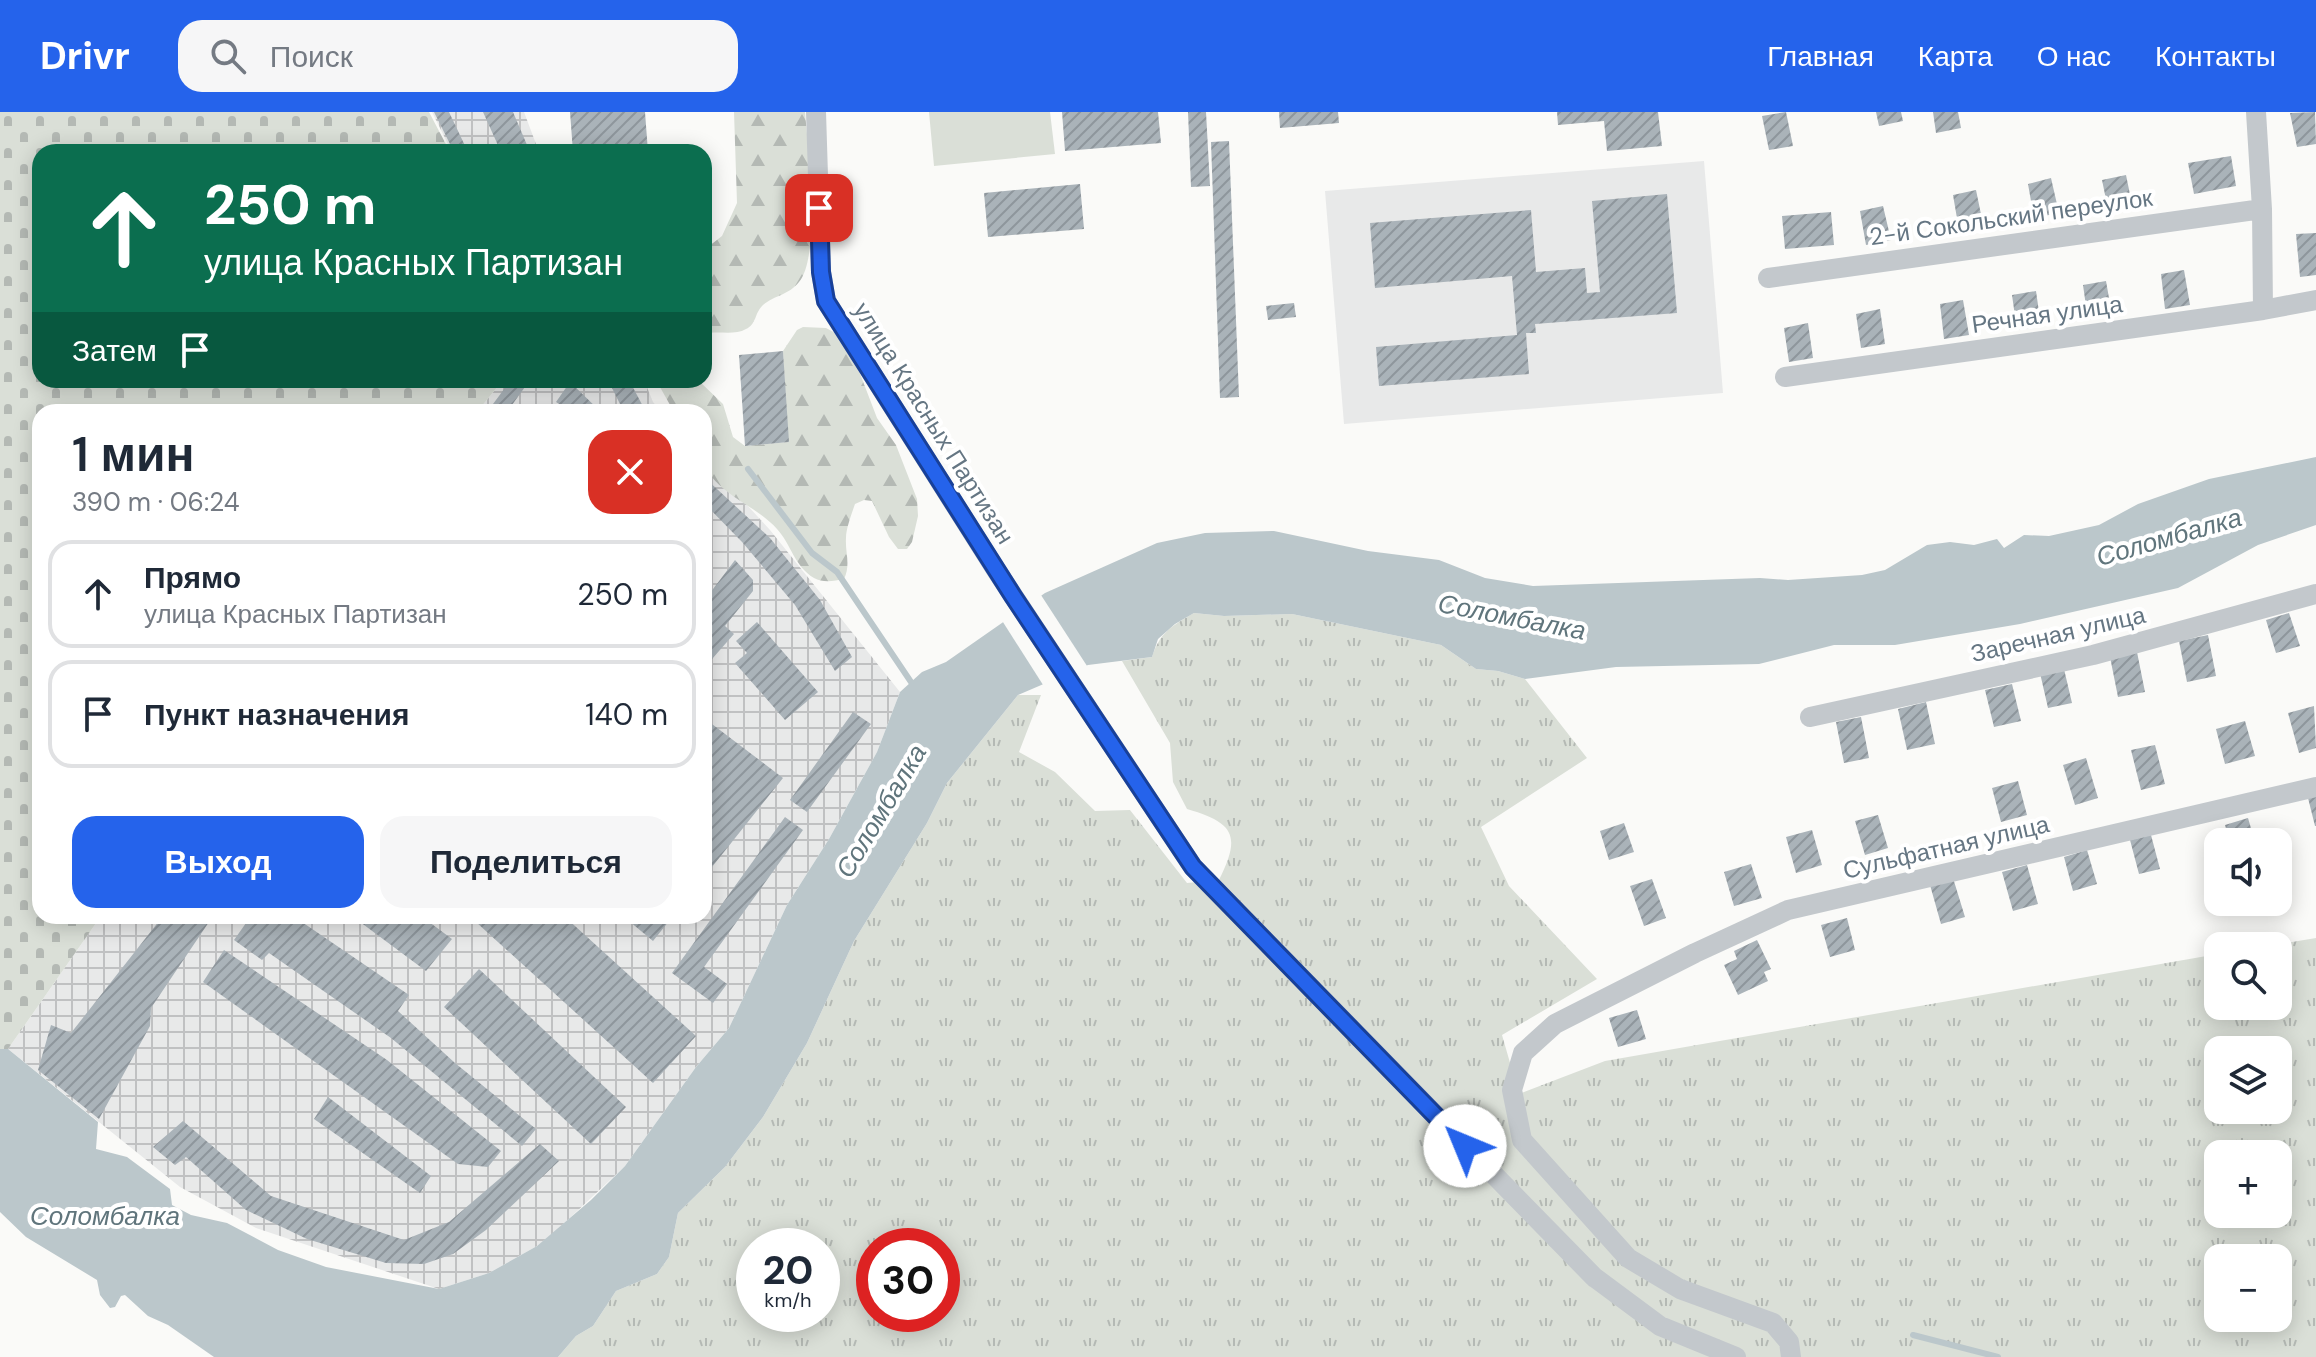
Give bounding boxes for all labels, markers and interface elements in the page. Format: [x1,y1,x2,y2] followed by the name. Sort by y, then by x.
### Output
[178,20,738,92] search box
[40,31,130,81] text: Drivr
[206,34,250,78] icon: search
[270,37,353,76] text: Поиск
[1767,38,1874,75] text: Главная
[1918,38,1993,75] text: Карта
[2037,38,2111,75] text: О нас
[2155,38,2276,75] text: Контакты
[204,168,376,241] text: 250 m
[785,174,853,242] pin
[72,176,176,280] icon: ahead
[1868,182,2155,252] street label: 2-й Сокольский переулок
[797,186,841,230] icon: arrive
[204,239,623,286] text: улица Красных Партизан
[1970,288,2125,340] street label: Речная улица
[847,296,1021,550] street label: улица Красных Партизан
[173,328,217,372] icon: arrive
[72,331,157,370] text: Затем
[72,423,194,486] text: 1 мин
[588,430,672,514] button: close
[72,485,239,519] text: 390 m · 06:24
[2092,500,2246,574] water label: Соломбалка
[144,558,241,597] text: Прямо
[76,572,120,616] icon: ahead
[577,575,668,614] text: 250 m
[1435,586,1589,648] water label: Соломбалка
[144,597,447,631] text: улица Красных Партизан
[1968,599,2149,669] street label: Заречная улица
[76,692,120,736] icon: arrive
[144,695,409,734] text: Пункт назначения
[585,695,668,734] text: 140 m
[828,738,934,884] water label: Соломбалка
[1840,808,2053,886] street label: Сульфатная улица
[72,816,364,908] button: Выход
[380,816,672,908] button: Поделиться
[2204,828,2292,1332] map controls
[2204,828,2292,916] button: sound
[2204,932,2292,1020] button: search
[2204,1036,2292,1124] button: layers
[1423,1104,1507,1188] position arrow
[2204,1140,2292,1228] button: +
[30,1199,180,1233] water label: Соломбалка
[856,1228,960,1332] speed limit sign: 30
[762,1244,814,1296] text: 20
[2204,1244,2292,1332] button: −
[764,1287,812,1313] text: km/h

